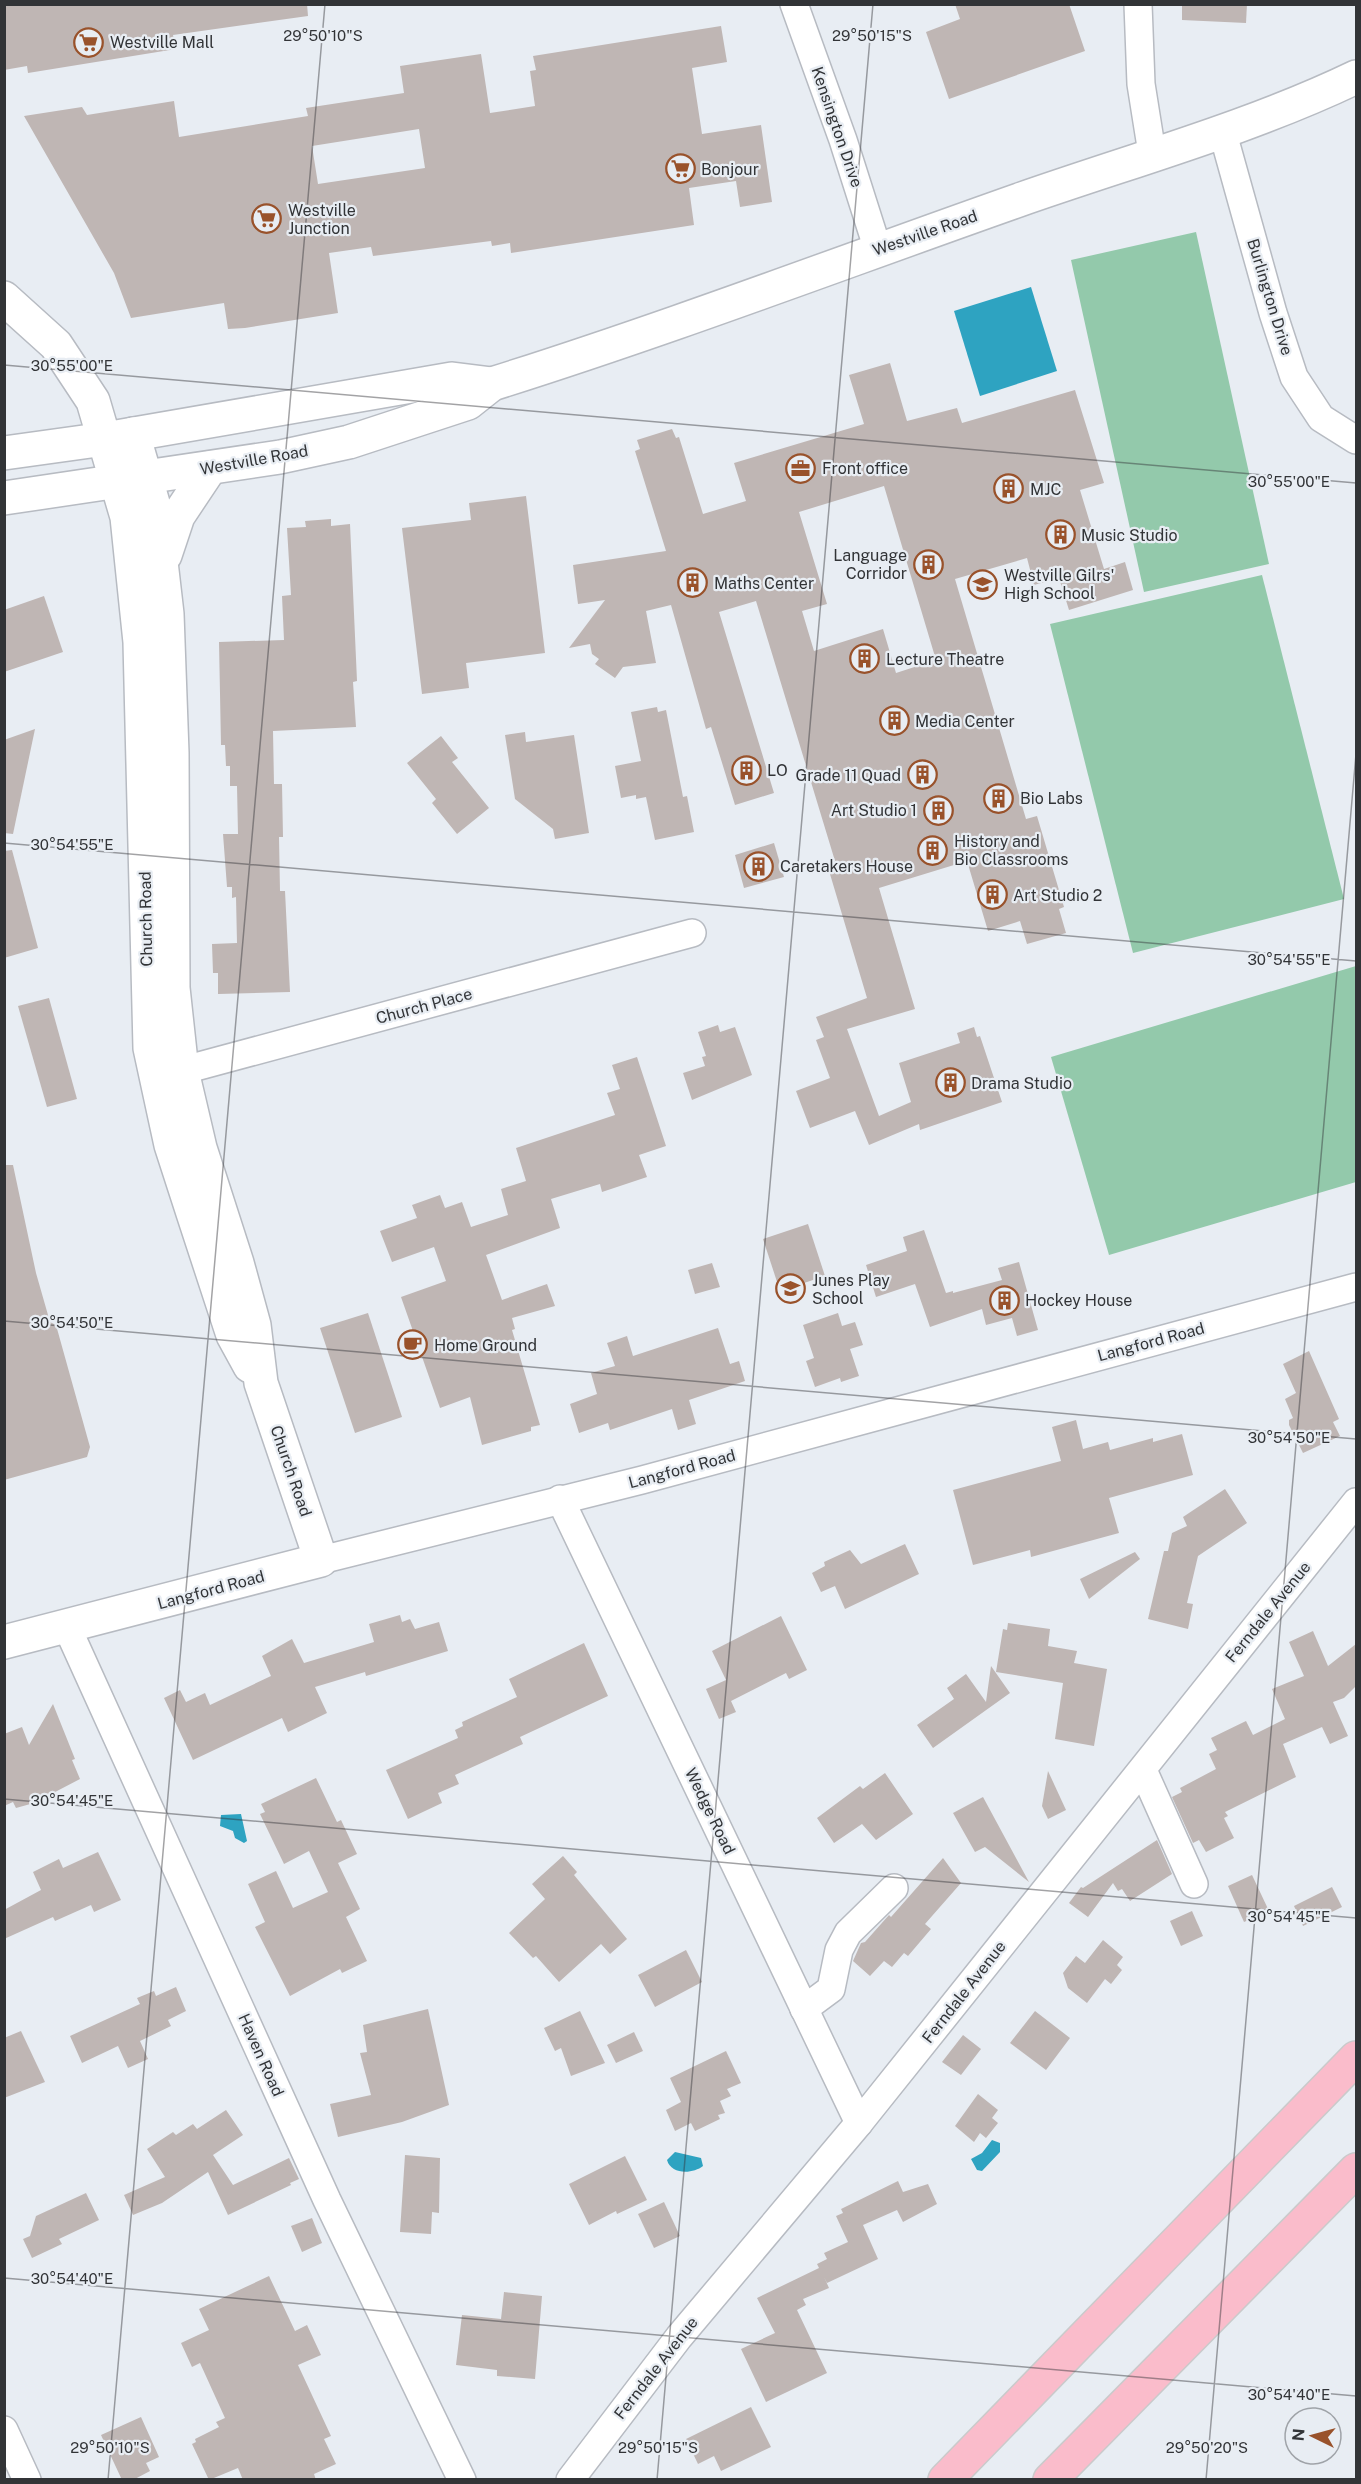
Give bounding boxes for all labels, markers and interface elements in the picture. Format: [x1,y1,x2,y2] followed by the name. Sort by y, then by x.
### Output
[73,26,105,58] supermarket icon: Westville Mall
[283,27,363,44] text: 29°50'10"S
[832,27,912,44] text: 29°50'15"S
[110,33,214,52] place label: Westville Mall
[807,64,867,190] street label: Kensington Drive
[664,153,696,185] supermarket icon: Bonjour
[701,160,759,179] place label: Bonjour
[288,201,356,238] place label: Westville Junction
[251,203,283,235] supermarket icon: Westville Junction
[870,206,980,260] street label: Westville Road
[1243,236,1297,358] street label: Burlington Drive
[31,357,113,374] text: 30°55'00"E
[198,441,310,479] street label: Westville Road
[785,452,817,484] office icon: Front office
[822,459,908,478] place label: Front office
[993,473,1025,505] building icon: MJC
[1248,473,1330,490] text: 30°55'00"E
[1030,480,1061,499] place label: MJC
[1044,519,1076,551] building icon: Music Studio
[1081,526,1177,545] place label: Music Studio
[833,546,907,583] place label: Language Corridor
[912,548,944,580] building icon: Language Corridor
[1004,566,1114,603] place label: Westville Gilrs' High School
[677,567,709,599] building icon: Maths Center
[967,568,999,600] school or university icon: Westville Gilrs' High School
[714,574,814,593] place label: Maths Center
[849,643,881,675] building icon: Lecture Theatre
[886,650,1004,669] place label: Lecture Theatre
[878,705,910,737] building icon: Media Center
[915,712,1015,731] place label: Media Center
[730,754,762,786] building icon: LO
[906,759,938,791] building icon: Grade 11 Quad
[767,761,788,780] place label: LO
[796,766,901,785] place label: Grade 11 Quad
[983,782,1015,814] building icon: Bio Labs
[1020,789,1083,808] place label: Bio Labs
[922,794,954,826] building icon: Art Studio 1
[831,801,917,820] place label: Art Studio 1
[954,832,1068,869] place label: History and Bio Classrooms
[917,834,949,866] building icon: History and Bio Classrooms
[30,836,114,853] text: 30°54'55"E
[743,850,775,882] building icon: Caretakers House
[780,857,913,876] place label: Caretakers House
[136,871,156,967] street label: Church Road
[976,879,1008,911] building icon: Art Studio 2
[1013,886,1102,905] place label: Art Studio 2
[1247,951,1331,968] text: 30°54'55"E
[374,984,474,1028] street label: Church Place
[934,1067,966,1099] building icon: Drama Studio
[971,1074,1072,1093] place label: Drama Studio
[812,1271,890,1308] place label: Junes Play School
[775,1273,807,1305] school or university icon: Junes Play School
[988,1284,1020,1316] building icon: Hockey House
[1025,1291,1132,1310] place label: Hockey House
[31,1314,113,1331] text: 30°54'50"E
[1095,1319,1207,1365] street label: Langford Road
[397,1329,429,1361] cafe icon: Home Ground
[434,1336,537,1355] place label: Home Ground
[266,1423,316,1519] street label: Church Road
[1248,1429,1330,1446] text: 30°54'50"E
[626,1446,738,1492] street label: Langford Road
[1221,1558,1315,1666] street label: Ferndale Avenue
[155,1567,267,1613] street label: Langford Road
[681,1765,739,1857] street label: Wedge Road
[31,1792,113,1809] text: 30°54'45"E
[1248,1908,1330,1925] text: 30°54'45"E
[918,1937,1010,2047] street label: Ferndale Avenue
[234,2011,288,2099] street label: Haven Road
[31,2270,113,2287] text: 30°54'40"E
[610,2313,702,2423] street label: Ferndale Avenue
[1248,2386,1330,2403] text: 30°54'40"E
[1283,2406,1343,2466] north arrow
[1289,2428,1309,2442] text: N
[70,2439,150,2456] text: 29°50'10"S
[618,2439,698,2456] text: 29°50'15"S
[1166,2439,1248,2456] text: 29°50'20"S

